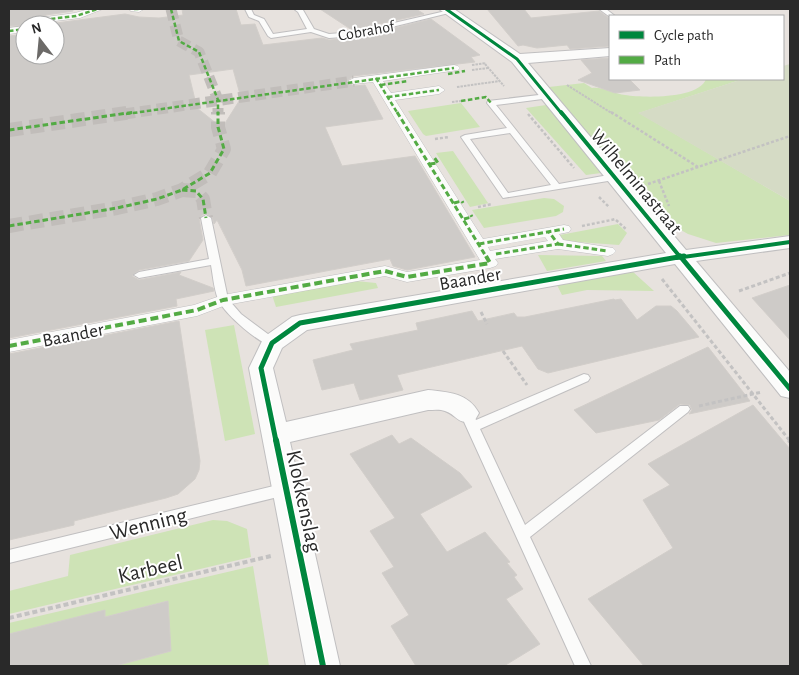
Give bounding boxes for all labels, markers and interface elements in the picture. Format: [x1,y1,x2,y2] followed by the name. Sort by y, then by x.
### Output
[15,15,65,65] north arrow
[609,15,784,80] legend
[337,18,397,44] street label: Cobrahof
[30,20,43,37] text: N
[654,28,714,43] text: Cycle path
[654,53,681,68] text: Path
[587,126,685,238] street label: Wilhelminastraat
[438,265,503,294] street label: Baander
[41,320,106,351] street label: Baander
[282,448,326,555] street label: Klokkenslag
[107,504,189,544] street label: Wenning
[116,551,185,587] street label: Karbeel

